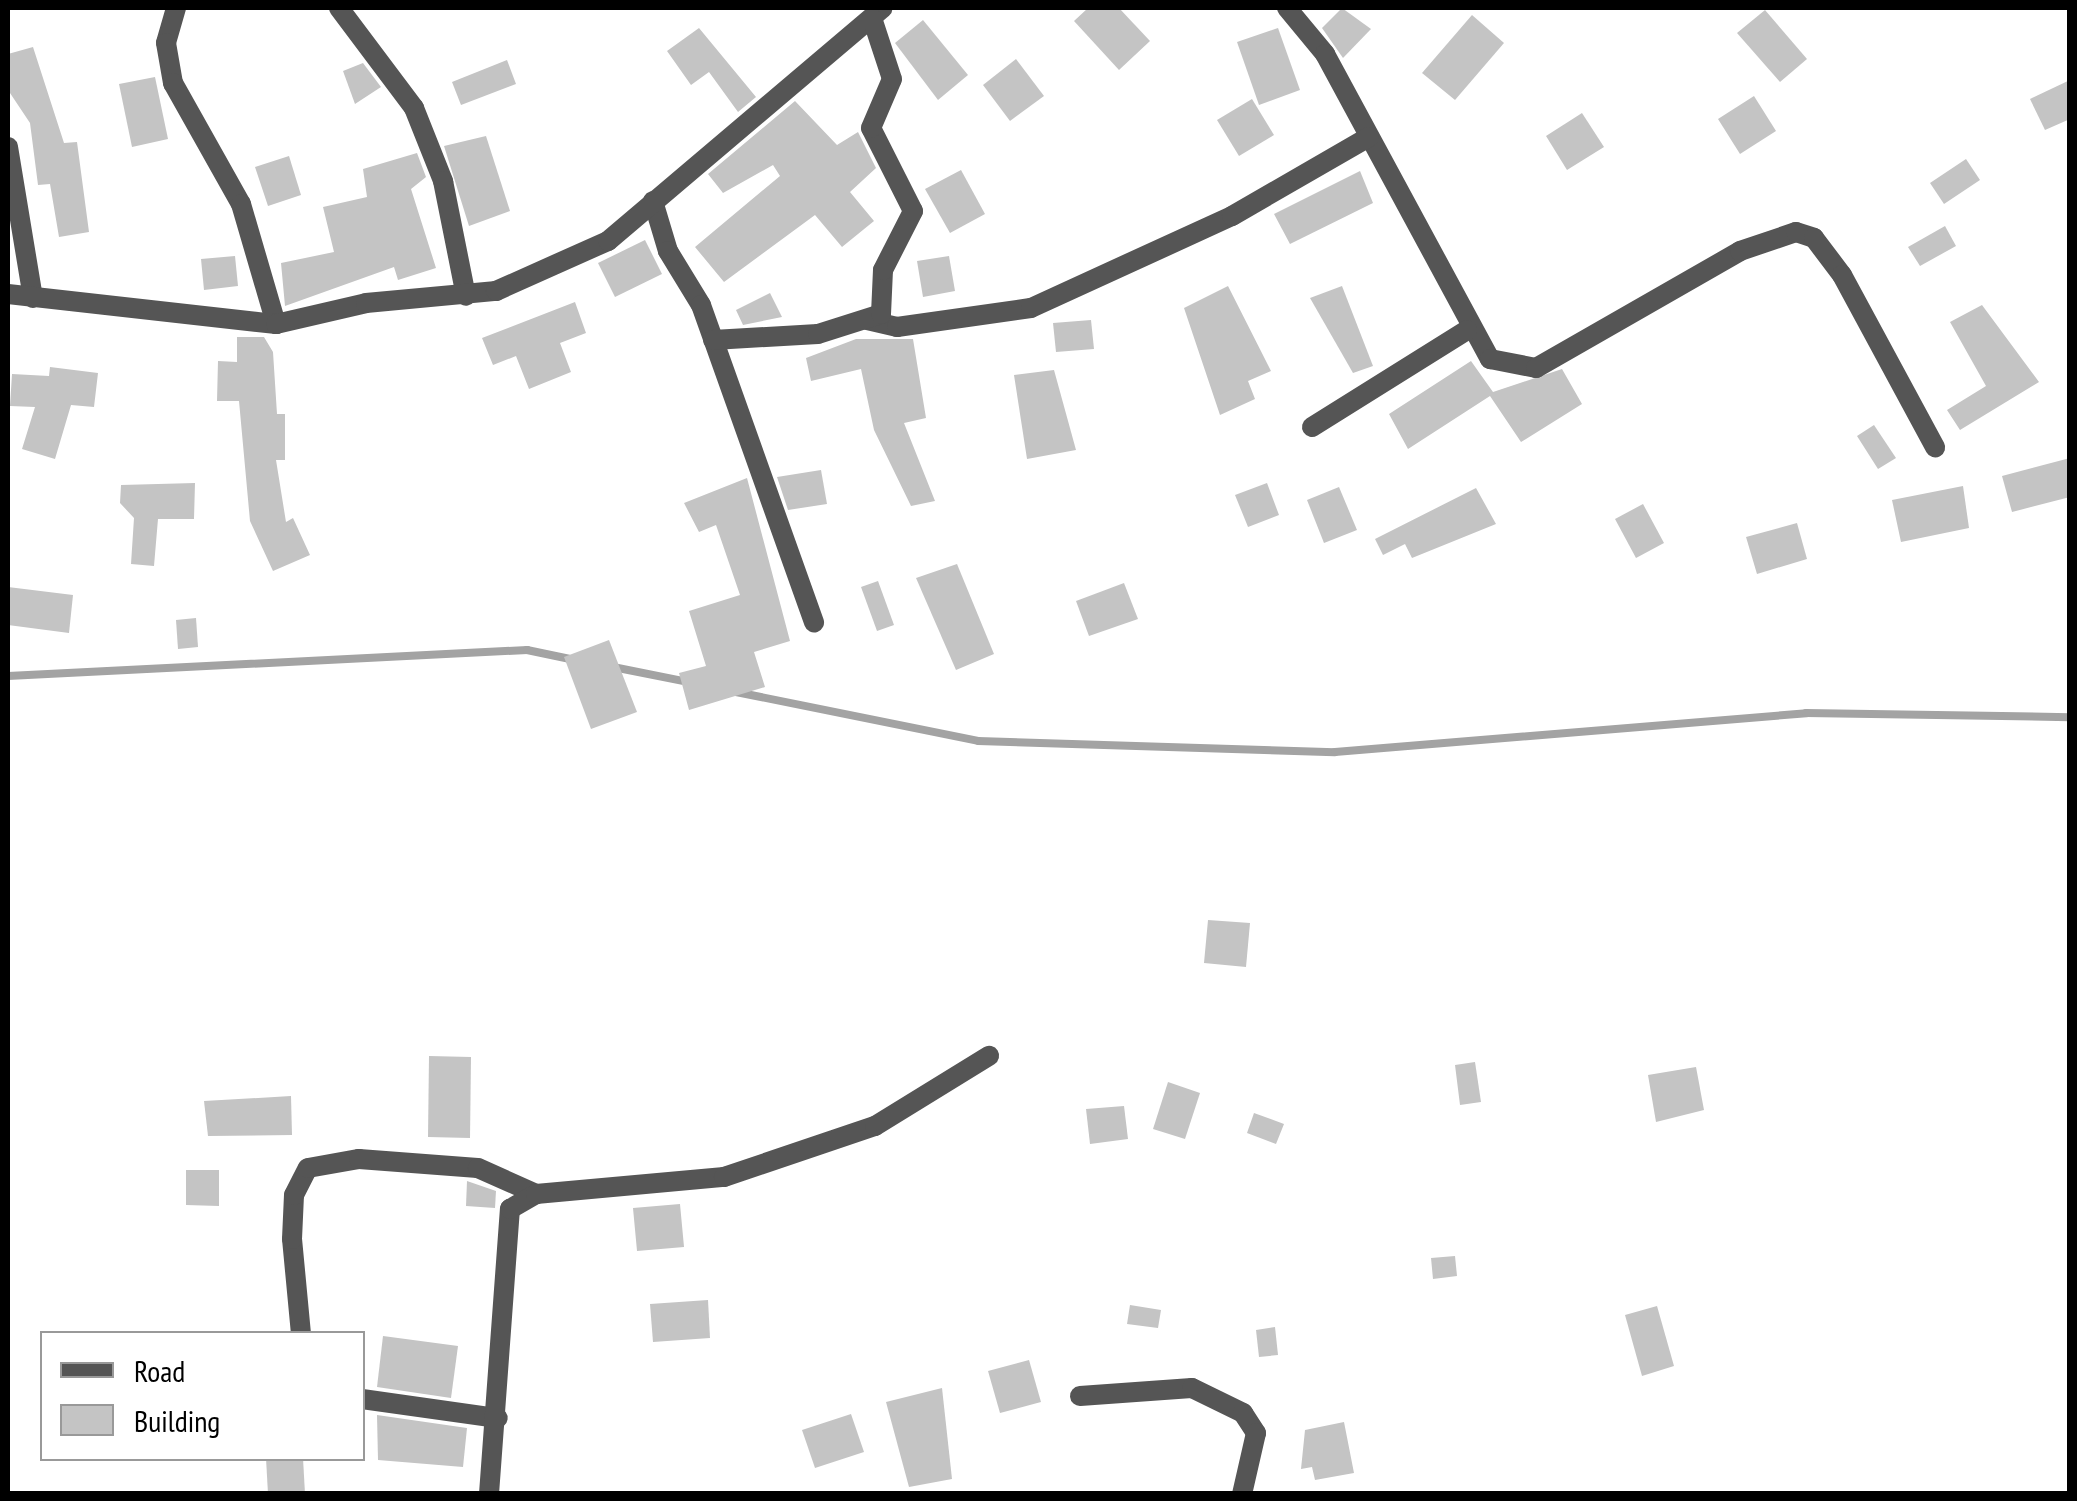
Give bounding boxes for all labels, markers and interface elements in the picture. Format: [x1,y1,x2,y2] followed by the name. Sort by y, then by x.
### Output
[40,1331,365,1461] legend
[134,1351,185,1390] text: Road
[134,1401,220,1440] text: Building

